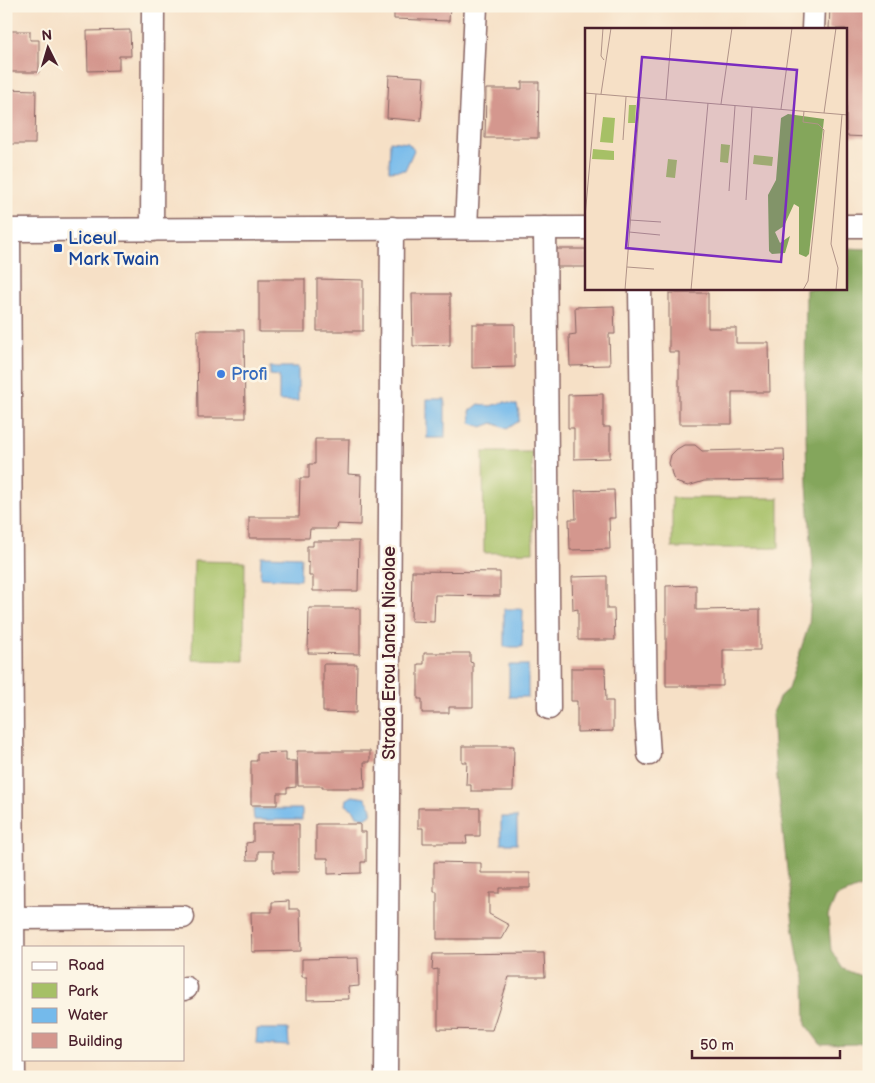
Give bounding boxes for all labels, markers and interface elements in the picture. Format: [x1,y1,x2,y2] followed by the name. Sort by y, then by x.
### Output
[22,22,72,72] north arrow
[41,27,53,44] text: N
[585,28,848,290] inset map
[68,228,159,270] place label: Liceul Mark Twain
[52,242,64,254] marker: Liceul Mark Twain
[231,364,267,385] place label: Profi
[215,368,227,380] marker: Profi
[379,546,400,760] street label: Strada Erou Iancu Nicolae
[22,946,185,1060] legend
[68,956,104,975] text: Road
[68,982,99,1001] text: Park
[68,1006,108,1025] text: Water
[692,1028,840,1060] scale bar
[68,1032,123,1051] text: Building
[700,1036,734,1055] text: 50 m

